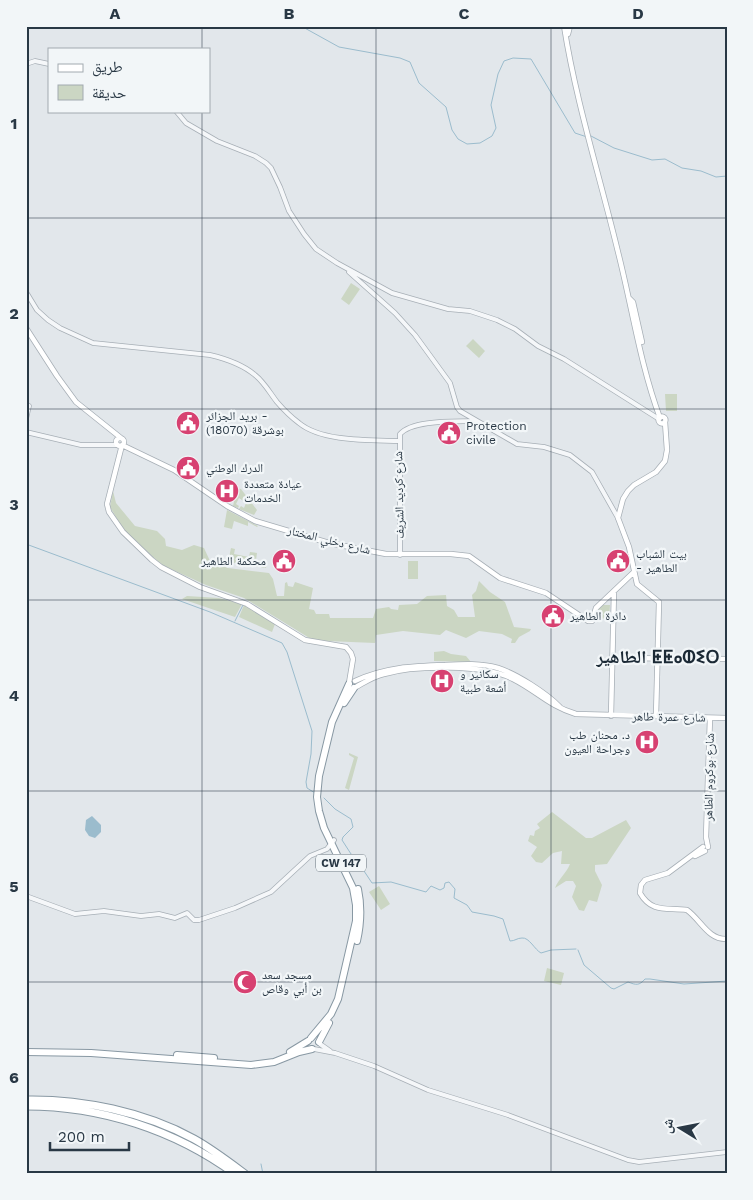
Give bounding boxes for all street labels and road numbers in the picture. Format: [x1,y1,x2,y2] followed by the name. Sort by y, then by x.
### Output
[391,451,408,539] street label: شارع كرديد الشريف
[284,523,372,560] street label: شارع دخلي المختار
[631,709,706,726] street label: شارع عمرة طاهر
[701,733,718,822] street label: شارع بوكروم الطاهر
[316,854,366,871] road number: CW 147

